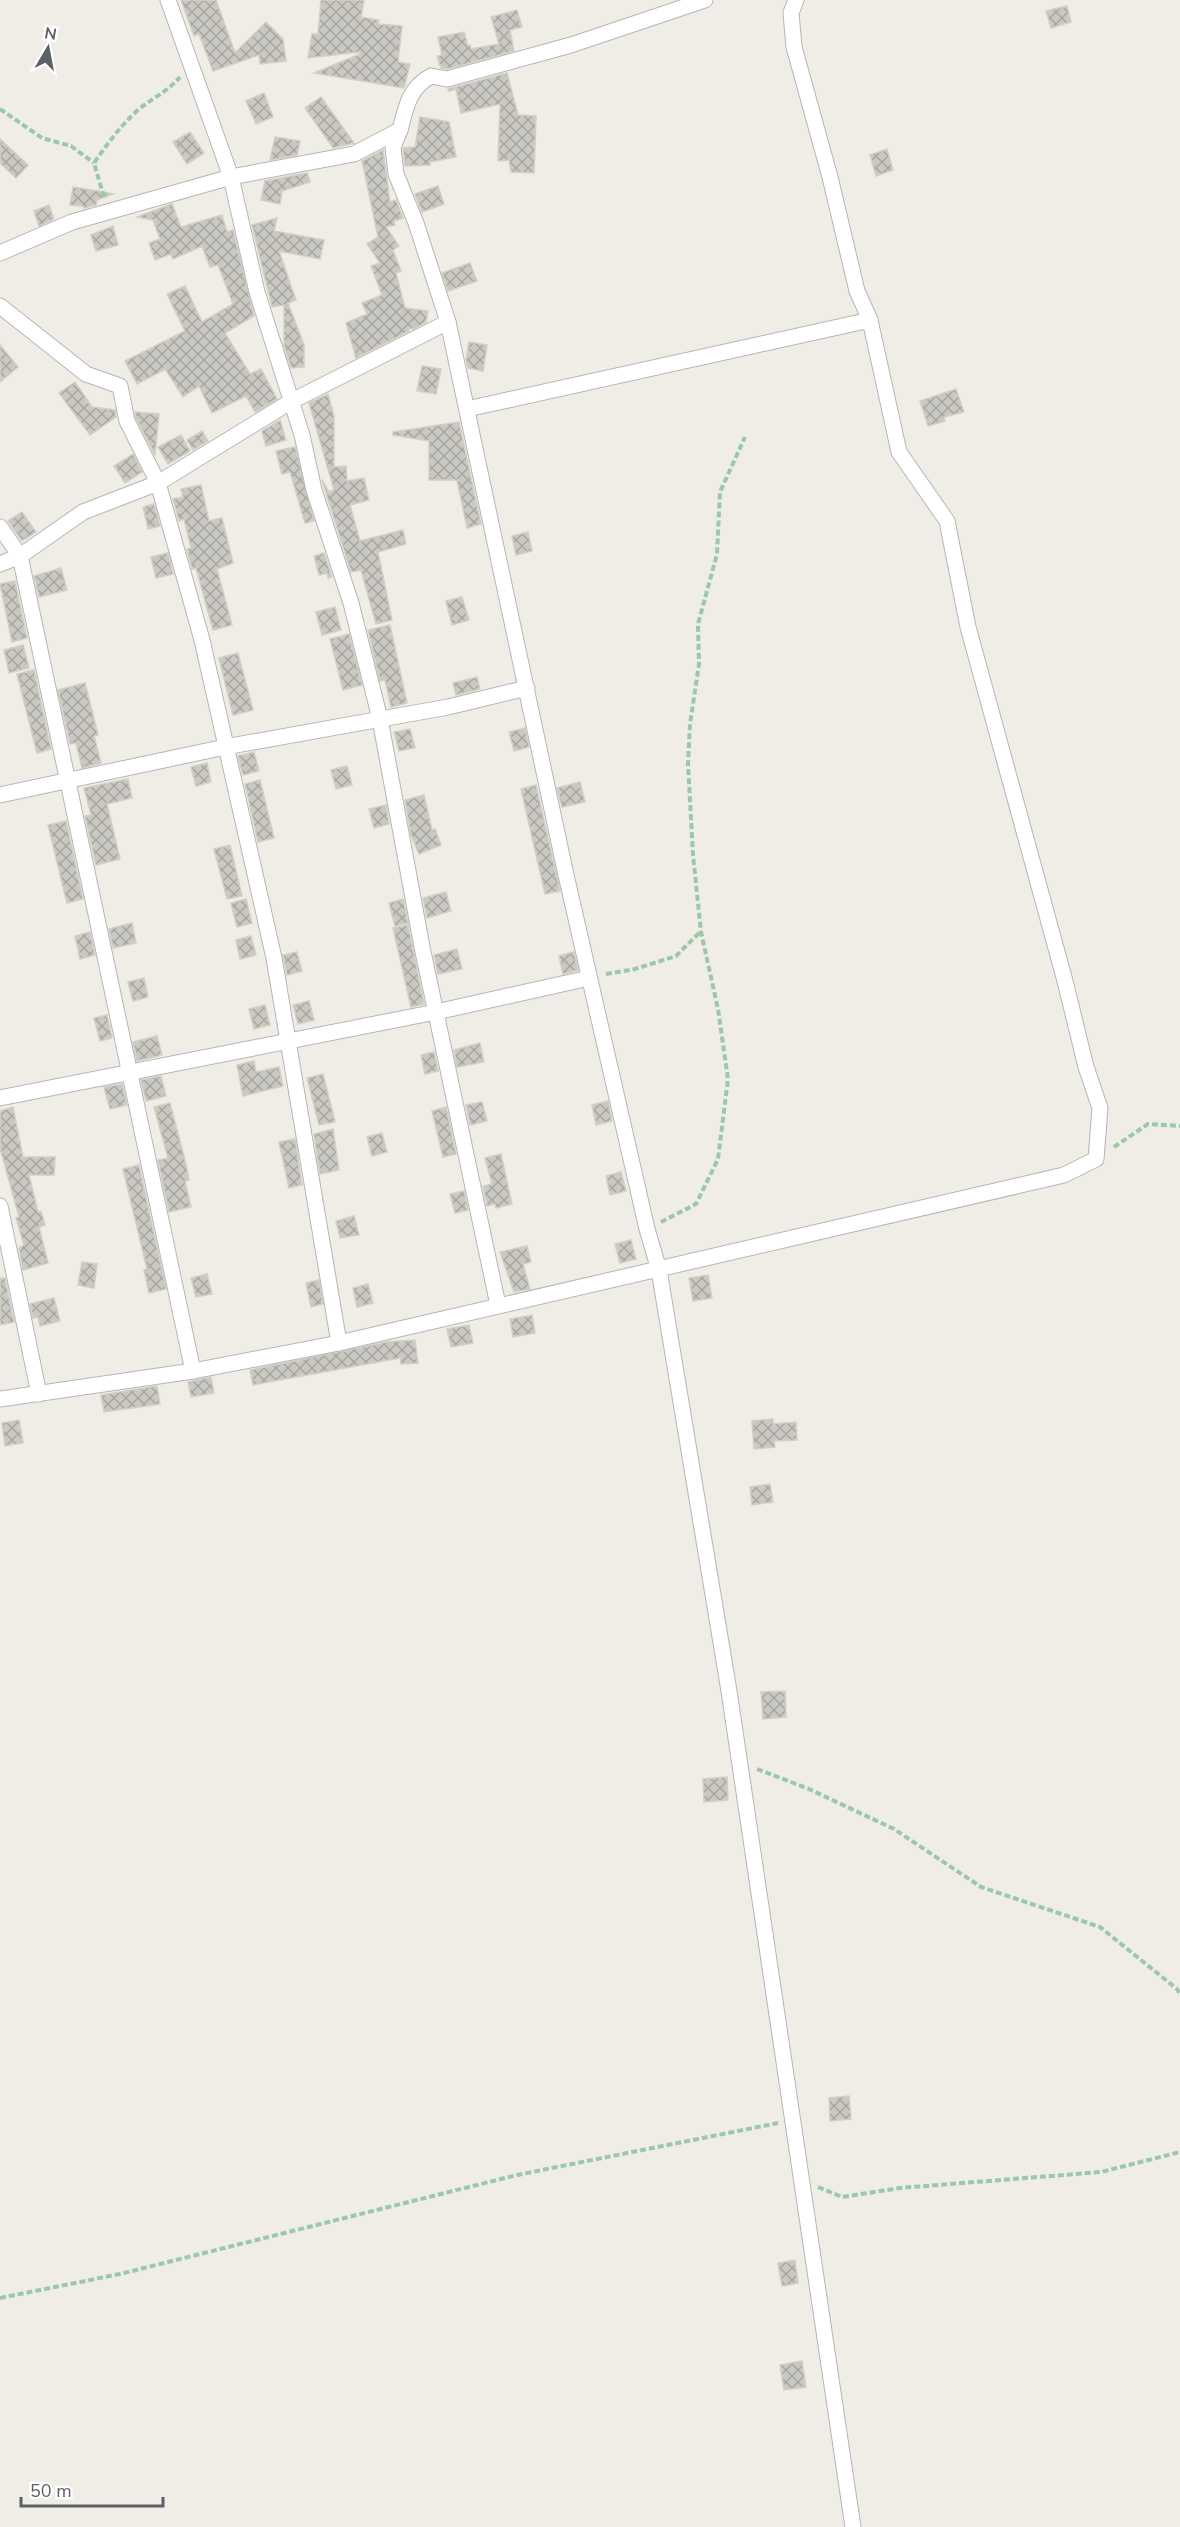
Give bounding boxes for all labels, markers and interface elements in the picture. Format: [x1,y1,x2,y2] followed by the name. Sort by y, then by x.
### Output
[18,18,78,78] north arrow
[43,22,58,46] text: N
[21,2470,164,2508] scale bar
[30,2479,72,2503] text: 50 m

